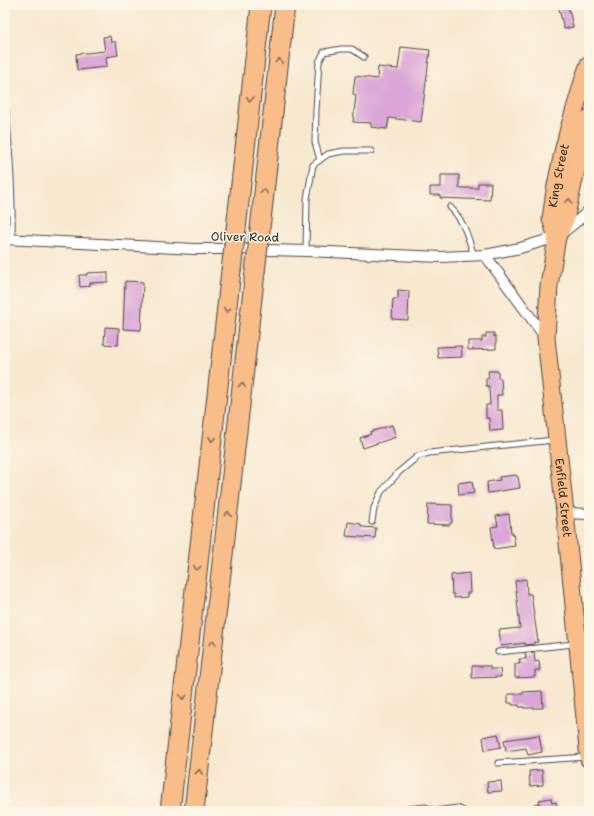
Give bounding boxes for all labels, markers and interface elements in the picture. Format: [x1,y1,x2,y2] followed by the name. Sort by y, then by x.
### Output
[274,58,283,64] one-way arrow
[246,96,255,102] one-way arrow
[545,142,573,209] street label: King Street
[260,187,269,194] one-way arrow
[565,198,573,204] one-way arrow
[211,228,280,246] street label: Oliver Road
[222,307,231,313] one-way arrow
[238,382,247,388] one-way arrow
[208,436,217,442] one-way arrow
[551,457,575,538] street label: Enfield Street
[223,511,232,517] one-way arrow
[193,565,202,571] one-way arrow
[208,640,217,646] one-way arrow
[179,694,188,701] one-way arrow
[194,769,203,775] one-way arrow

